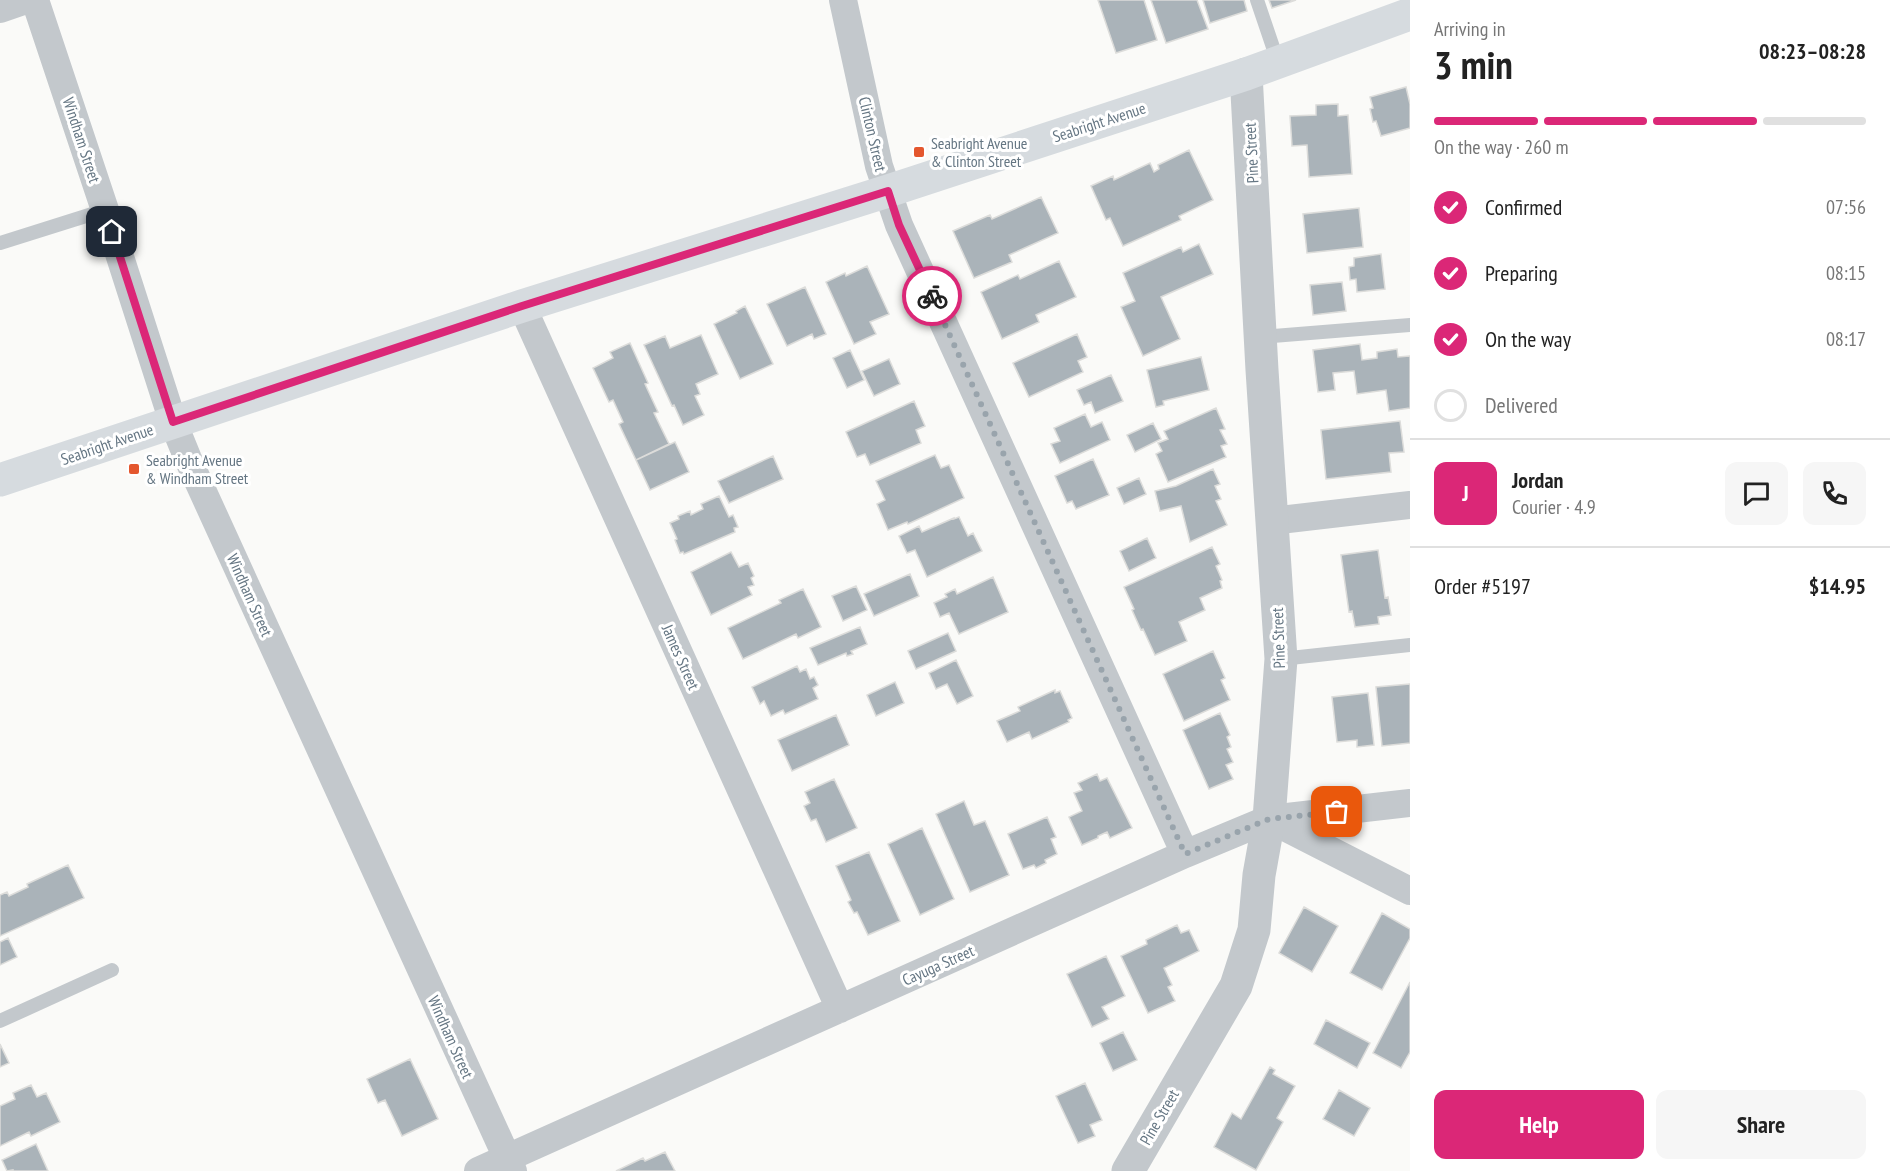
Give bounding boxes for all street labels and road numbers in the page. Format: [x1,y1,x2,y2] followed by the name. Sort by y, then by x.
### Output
[59,95,105,186] street label: Windham Street
[855,95,891,174] street label: Clinton Street
[1050,98,1148,146] street label: Seabright Avenue
[1239,122,1263,184] street label: Pine Street
[58,419,156,469] street label: Seabright Avenue
[223,550,277,640] street label: Windham Street
[1267,607,1289,669] street label: Pine Street
[657,620,704,693] street label: James Street
[899,940,977,990] street label: Cayuga Street
[424,992,478,1082] street label: Windham Street
[1135,1085,1183,1148] street label: Pine Street

